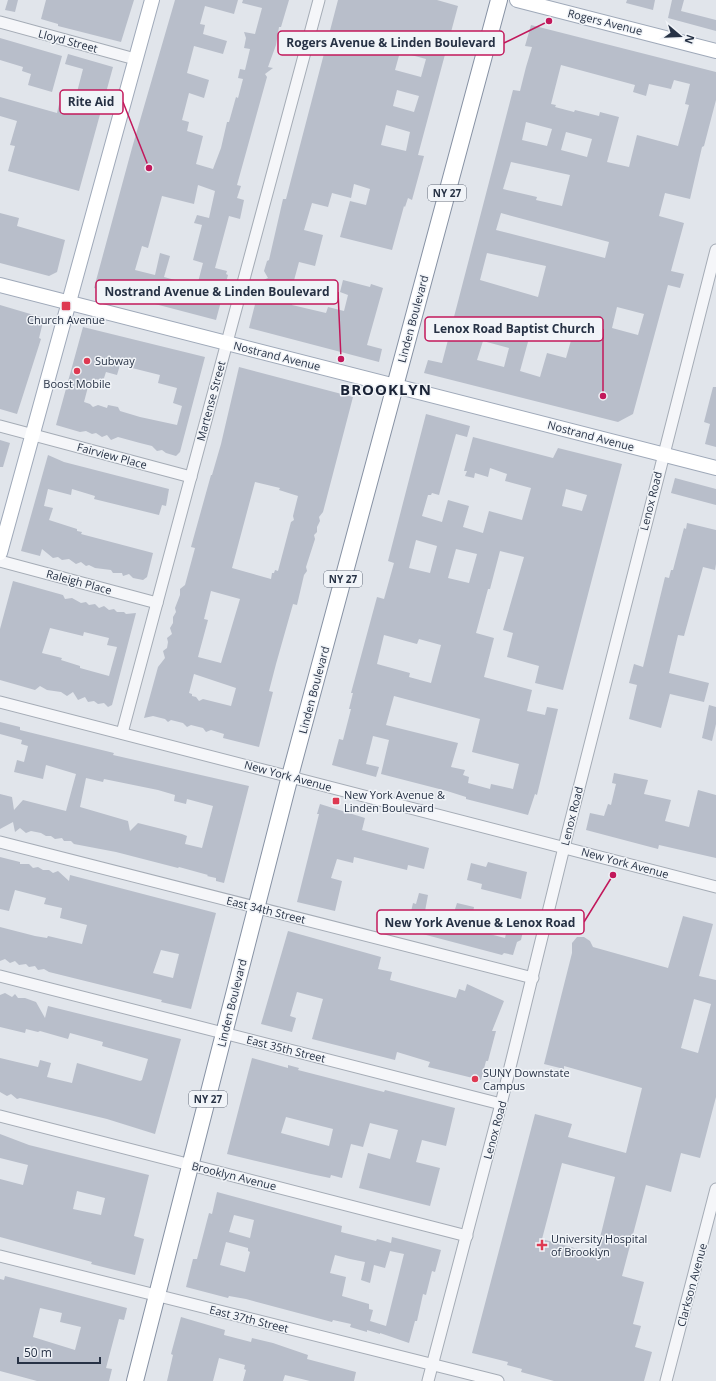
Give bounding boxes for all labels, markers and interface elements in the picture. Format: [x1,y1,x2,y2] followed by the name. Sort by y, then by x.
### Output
[566,5,644,38] street label: Rogers Avenue
[660,16,700,56] north arrow
[37,25,100,56] street label: Lloyd Street
[278,31,504,55] callout: Rogers Avenue & Linden Boulevard
[681,33,698,46] text: N
[286,34,496,51] text: Rogers Avenue & Linden Boulevard
[60,90,123,114] callout: Rite Aid
[68,93,114,110] text: Rite Aid
[428,185,466,201] road number: NY 27
[394,273,431,364] street label: Linden Boulevard
[96,280,338,304] callout: Nostrand Avenue & Linden Boulevard
[104,283,330,300] text: Nostrand Avenue & Linden Boulevard
[60,300,72,312] marker: Church Avenue
[27,312,105,327] place label: Church Avenue
[425,317,603,341] callout: Lenox Road Baptist Church
[433,320,595,337] text: Lenox Road Baptist Church
[232,337,322,374] street label: Nostrand Avenue
[95,353,135,368] place label: Subway
[82,356,92,366] marker: Subway
[193,359,228,443] street label: Martense Street
[72,366,82,376] marker: Boost Mobile
[43,376,111,391] place label: Boost Mobile
[340,379,432,399] district label: BROOKLYN
[546,417,636,454] street label: Nostrand Avenue
[75,439,149,472] street label: Fairview Place
[636,470,665,532] street label: Lenox Road
[45,566,114,597] street label: Raleigh Place
[324,571,362,587] road number: NY 27
[295,644,332,735] street label: Linden Boulevard
[243,757,334,794] street label: New York Avenue
[557,785,586,847] street label: Lenox Road
[344,787,445,815] place label: New York Avenue & Linden Boulevard
[331,796,341,806] marker: New York Avenue & Linden Boulevard
[580,844,671,881] street label: New York Avenue
[225,892,307,927] street label: East 34th Street
[377,910,584,934] callout: New York Avenue & Lenox Road
[385,914,575,931] text: New York Avenue & Lenox Road
[213,957,250,1048] street label: Linden Boulevard
[245,1031,327,1066] street label: East 35th Street
[483,1065,570,1093] place label: SUNY Downstate Campus
[470,1074,480,1084] marker: SUNY Downstate Campus
[189,1091,227,1107] road number: NY 27
[479,1099,510,1161] street label: Lenox Road
[190,1158,278,1193] street label: Brooklyn Avenue
[551,1231,647,1259] place label: University Hospital of Brooklyn
[536,1239,548,1251] marker: University Hospital of Brooklyn
[673,1241,710,1328] street label: Clarkson Avenue
[208,1301,290,1336] street label: East 37th Street
[18,1339,100,1365] scale bar
[24,1344,52,1361] text: 50 m

